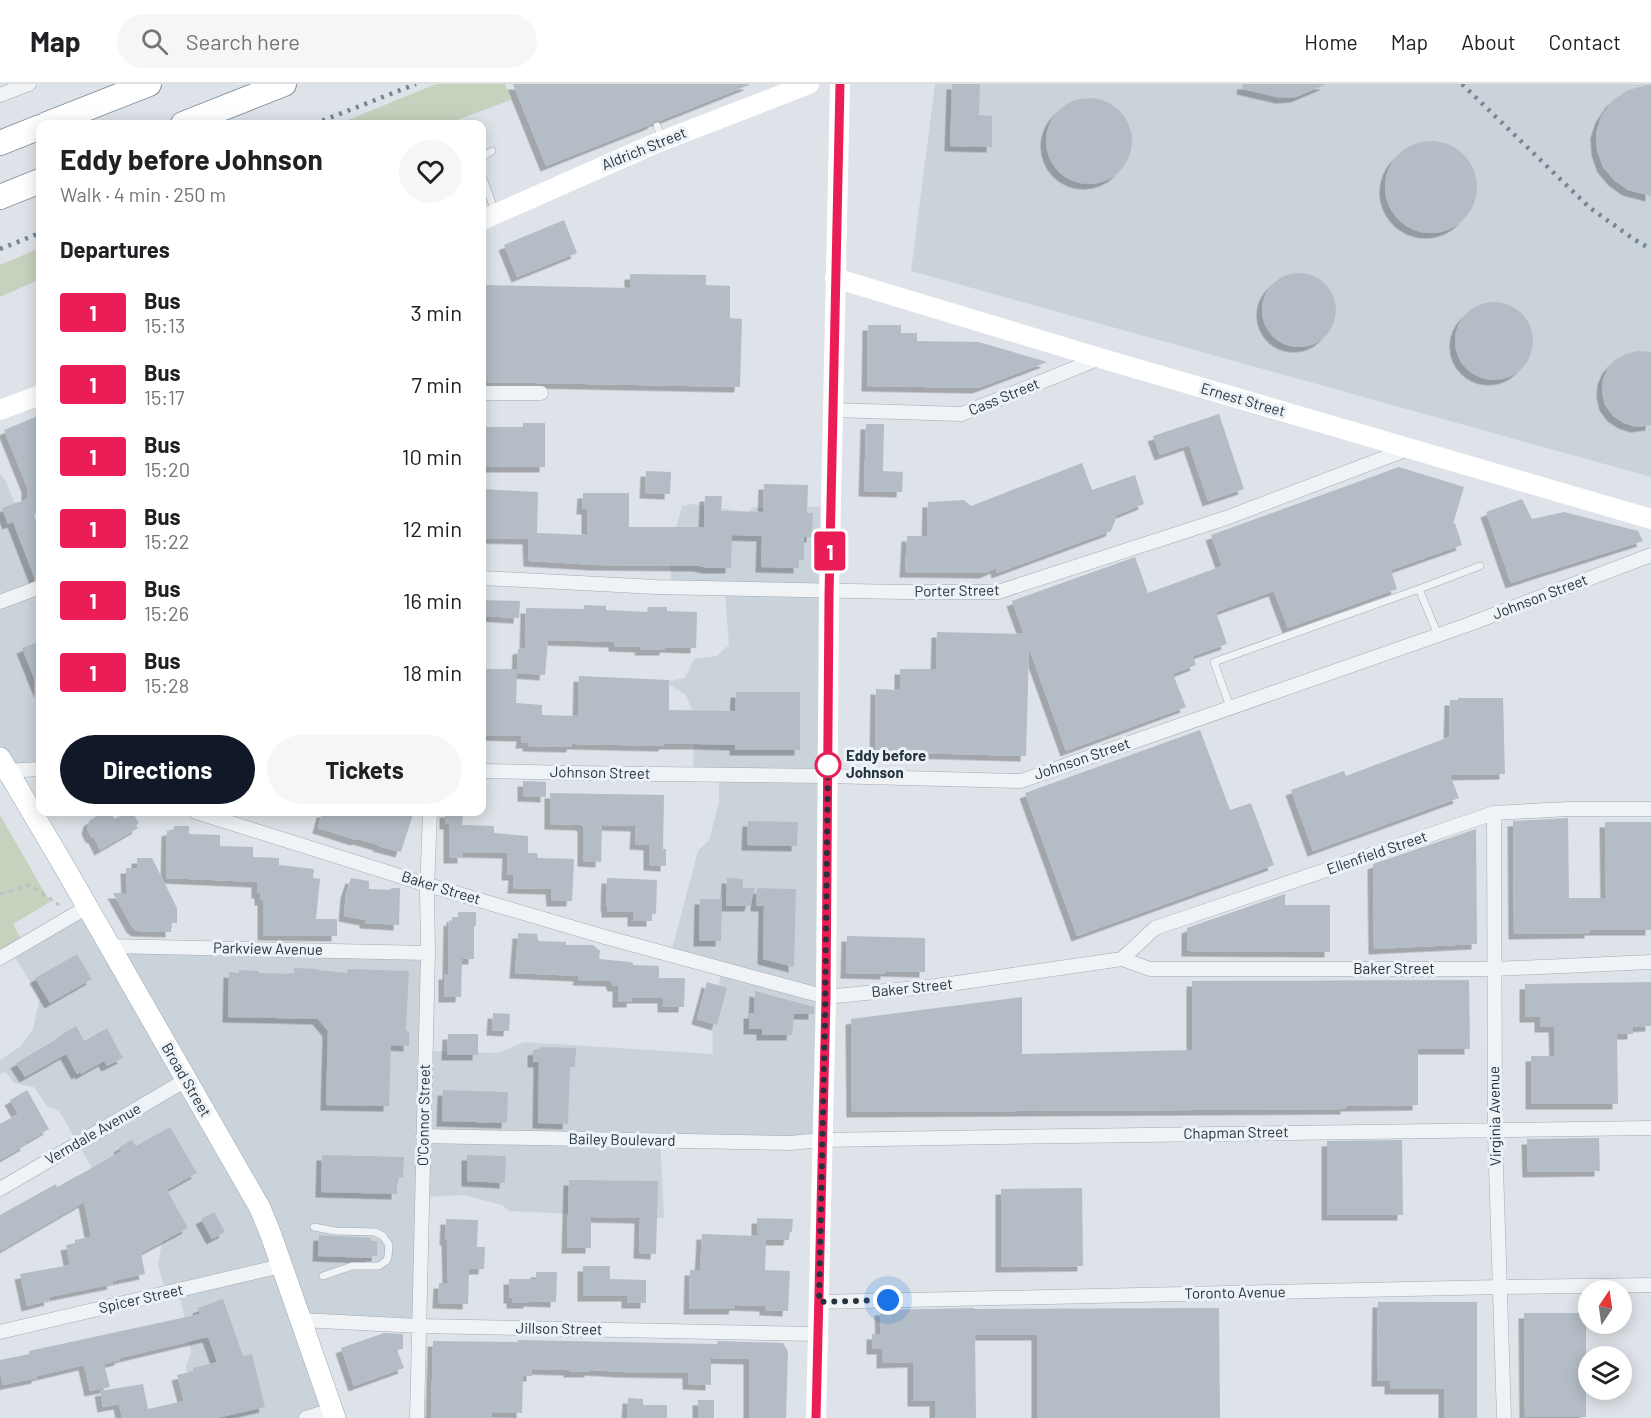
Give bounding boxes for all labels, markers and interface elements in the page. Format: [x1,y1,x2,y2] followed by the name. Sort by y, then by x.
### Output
[117,14,537,68] search box
[30,24,81,58] text: Map
[138,25,171,58] icon: search
[186,28,300,54] text: Search here
[1304,29,1358,54] text: Home
[1391,29,1428,54] text: Map
[1461,29,1516,54] text: About
[1549,29,1621,54] text: Contact
[599,123,689,173] street label: Aldrich Street
[399,140,462,203] button: heart
[60,142,323,176] text: Eddy before Johnson
[60,182,226,206] text: Walk · 4 min · 250 m
[60,236,170,262] text: Departures
[144,287,181,313] text: Bus
[411,299,462,325] text: 3 min
[89,300,97,325] text: 1
[144,313,185,337] text: 15:13
[144,359,181,385] text: Bus
[412,371,462,397] text: 7 min
[89,372,97,397] text: 1
[966,374,1042,418] street label: Cass Street
[1199,378,1288,420] street label: Ernest Street
[144,385,185,409] text: 15:17
[144,431,181,457] text: Bus
[402,443,462,469] text: 10 min
[89,444,97,469] text: 1
[144,457,190,481] text: 15:20
[144,503,181,529] text: Bus
[402,515,462,541] text: 12 min
[89,516,97,541] text: 1
[144,529,190,553] text: 15:22
[810,532,850,570] line badge: 1
[826,539,834,564] text: 1
[1490,570,1590,622] street label: Johnson Street
[144,575,181,601] text: Bus
[914,580,1000,600] street label: Porter Street
[403,587,462,613] text: 16 min
[89,588,97,613] text: 1
[144,601,189,625] text: 15:26
[144,647,181,673] text: Bus
[403,659,462,685] text: 18 min
[89,660,97,685] text: 1
[144,673,189,697] text: 15:28
[1031,733,1132,783] street label: Johnson Street
[60,735,255,804] button: Directions
[267,735,462,804] button: Tickets
[846,746,926,781] place label: Eddy before Johnson
[815,752,841,778] marker: Eddy before Johnson
[550,762,650,782] street label: Johnson Street
[1324,826,1429,878] street label: Ellenfield Street
[400,867,483,908] street label: Baker Street
[213,938,323,958] street label: Parkview Avenue
[1353,959,1435,977] street label: Baker Street
[870,974,953,1000] street label: Baker Street
[158,1039,215,1120] street label: Broad Street
[413,1064,433,1166] street label: O'Connor Street
[1484,1066,1504,1166] street label: Virginia Avenue
[41,1098,144,1168] street label: Verndale Avenue
[1183,1122,1289,1142] street label: Chapman Street
[568,1129,676,1149] street label: Bailey Boulevard
[97,1280,185,1316] street label: Spicer Street
[1578,1280,1632,1334] north arrow
[1578,1280,1632,1400] map controls
[1184,1282,1286,1302] street label: Toronto Avenue
[873,1285,903,1315] your location
[515,1318,603,1338] street label: Jillson Street
[1578,1346,1632,1400] button: layers

